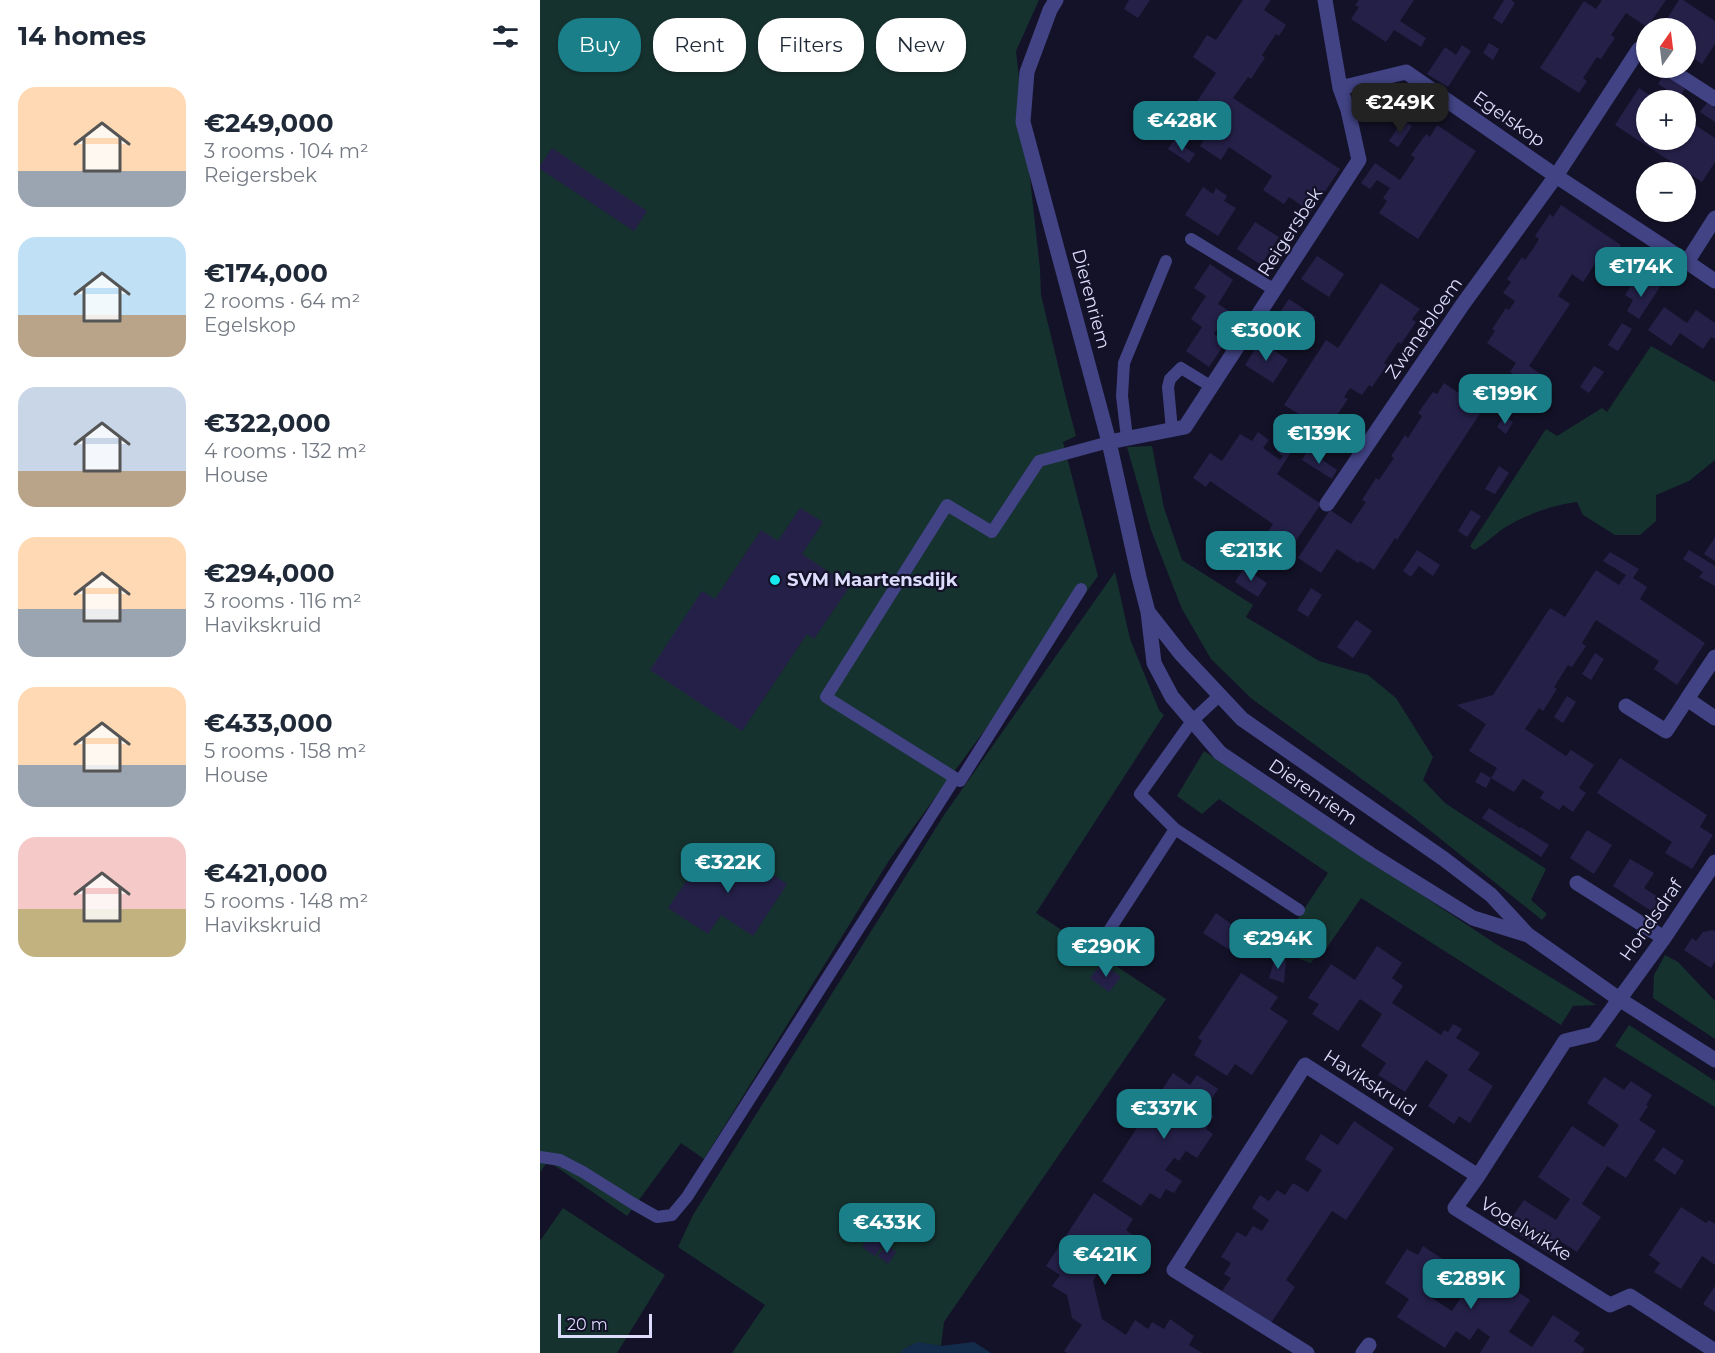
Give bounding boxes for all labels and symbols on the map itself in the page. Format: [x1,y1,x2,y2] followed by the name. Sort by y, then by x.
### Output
[1636,18,1696,78] north arrow
[1358,83,1442,134] pin: €249K
[1469,86,1549,152] street label: Egelskop
[1140,101,1224,152] pin: €428K
[1253,183,1327,281] street label: Reigersbek
[1067,247,1115,351] street label: Dierenriem
[1599,247,1683,298] pin: €174K
[1381,273,1467,383] street label: Zwanebloem
[1224,311,1308,362] pin: €300K
[1463,374,1547,425] pin: €199K
[1277,414,1361,465] pin: €139K
[1209,531,1293,582] pin: €213K
[787,569,958,591] place label: SVM Maartensdijk
[768,573,782,587] marker: SVM Maartensdijk
[1264,754,1362,830] street label: Dierenriem
[686,843,770,894] pin: €322K
[1615,874,1688,965] street label: Hondsdraf
[1236,919,1320,970] pin: €294K
[1064,927,1148,978] pin: €290K
[1320,1045,1420,1121] street label: Havikskruid
[1122,1089,1206,1140] pin: €337K
[1476,1192,1576,1266] street label: Vogelwikke
[845,1203,929,1254] pin: €433K
[1063,1235,1147,1286] pin: €421K
[1429,1259,1513,1310] pin: €289K
[558,1311,652,1338] scale bar

